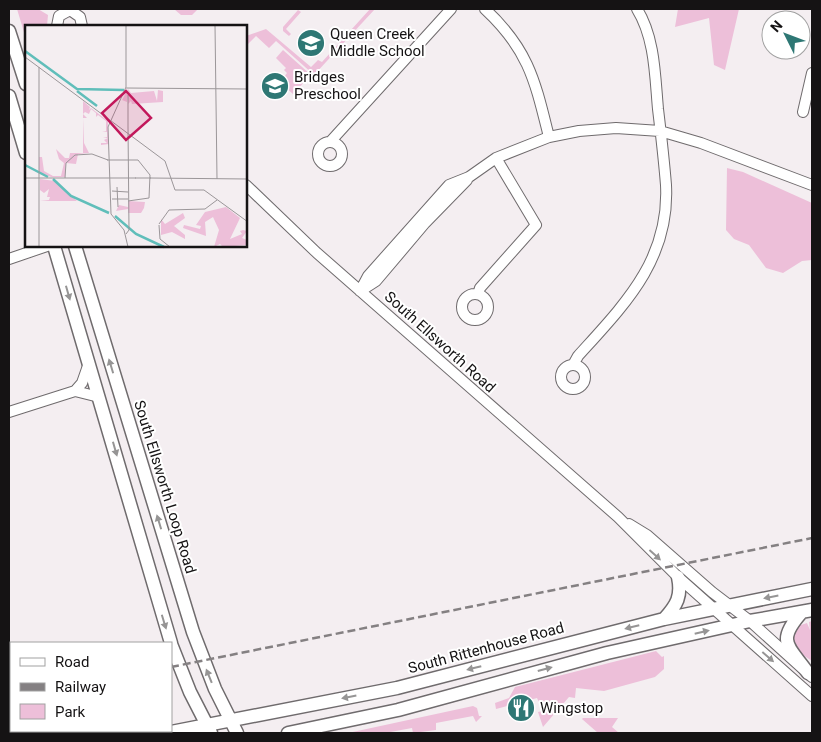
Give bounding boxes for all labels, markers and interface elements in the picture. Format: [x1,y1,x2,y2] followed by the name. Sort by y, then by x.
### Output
[761,10,811,60] north arrow
[767,17,786,35] text: N
[25,25,248,248] inset map
[330,25,425,60] place label: Queen Creek Middle School
[296,28,326,58] school or university icon: Queen Creek Middle School
[294,68,361,103] place label: Bridges Preschool
[260,71,290,101] school or university icon: Bridges Preschool
[65,286,73,301] one-way arrow
[381,288,499,396] street label: South Ellsworth Road
[106,359,114,374] one-way arrow
[130,398,200,576] street label: South Ellsworth Loop Road
[111,441,119,456] one-way arrow
[154,514,162,529] one-way arrow
[648,549,660,561] one-way arrow
[764,593,779,601] one-way arrow
[161,614,168,629] one-way arrow
[406,619,566,677] street label: South Rittenhouse Road
[624,623,639,631] one-way arrow
[694,628,709,636] one-way arrow
[10,642,172,732] legend
[762,652,775,663] one-way arrow
[55,653,89,671] text: Road
[467,664,482,672] one-way arrow
[538,665,553,673] one-way arrow
[205,669,213,683] one-way arrow
[55,678,106,696] text: Railway
[342,693,357,701] one-way arrow
[506,693,536,723] restaurant icon: Wingstop
[540,699,603,717] place label: Wingstop
[55,703,86,721] text: Park

